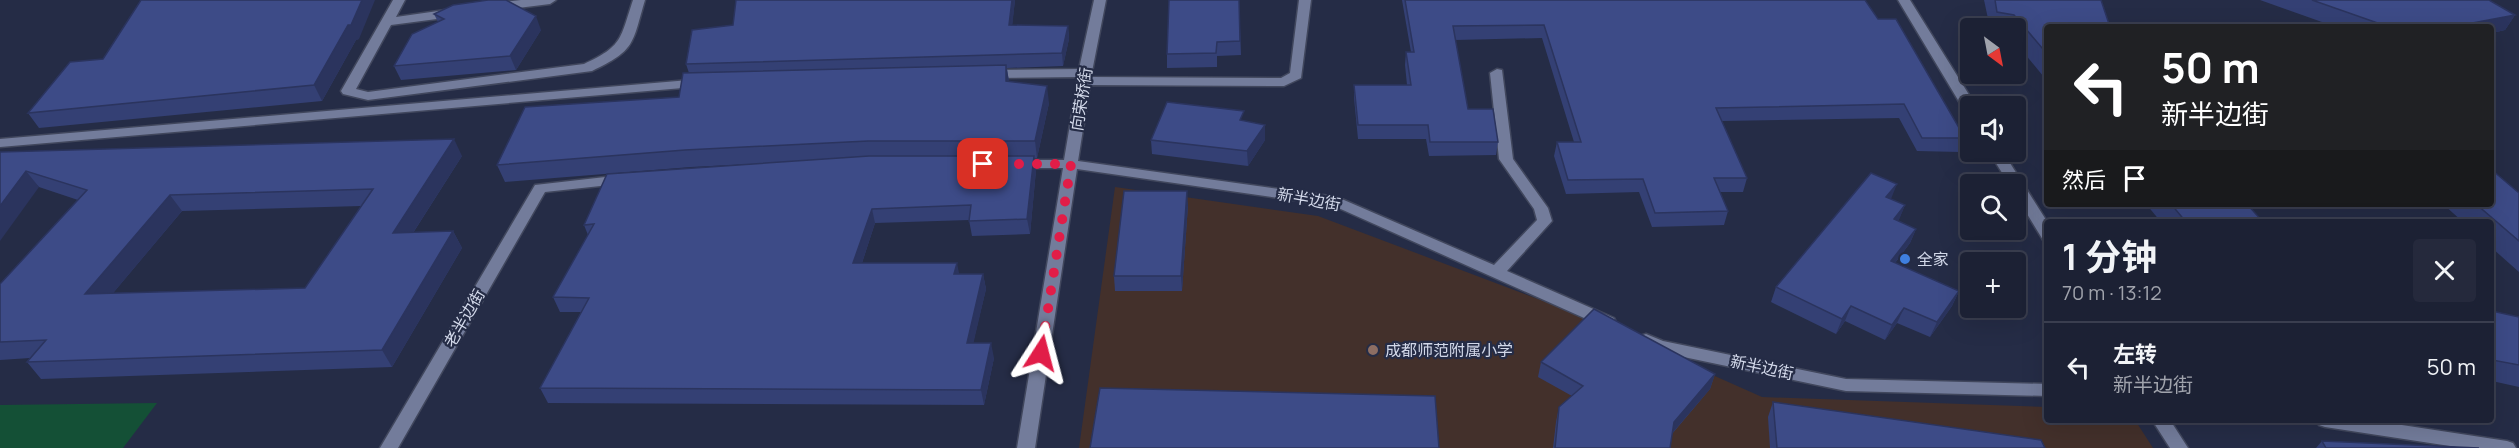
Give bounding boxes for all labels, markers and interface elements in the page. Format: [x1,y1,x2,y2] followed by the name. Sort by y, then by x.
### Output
[1960,18,2026,84] north arrow
[1960,18,2026,318] map controls
[2161,38,2259,96] text: 50 m
[2062,48,2140,126] icon: left
[1065,66,1097,132] street label: 向荣桥街
[2161,95,2269,132] text: 新半边街
[1960,96,2026,162] button: sound
[957,138,1008,189] pin
[966,147,999,180] icon: arrive
[2118,162,2151,195] icon: arrive
[2062,165,2106,195] text: 然后
[1960,174,2026,240] button: search
[1276,183,1342,215] street label: 新半边街
[2062,232,2157,281] text: 1 分钟
[2413,239,2476,302] button: close
[1917,248,1949,270] place label: 全家
[1898,252,1912,266] marker: 全家
[1960,252,2026,318] button: +
[2062,279,2162,306] text: 70 m · 13:12
[438,285,490,351] street label: 老半边街
[1009,321,1073,385] position arrow
[1385,339,1513,361] place label: 成都师范附属小学
[2113,339,2157,369] text: 左转
[1366,343,1380,357] marker: 成都师范附属小学
[1728,350,1796,384] street label: 新半边街
[2062,351,2095,384] icon: left
[2427,352,2476,382] text: 50 m
[2113,371,2193,398] text: 新半边街

